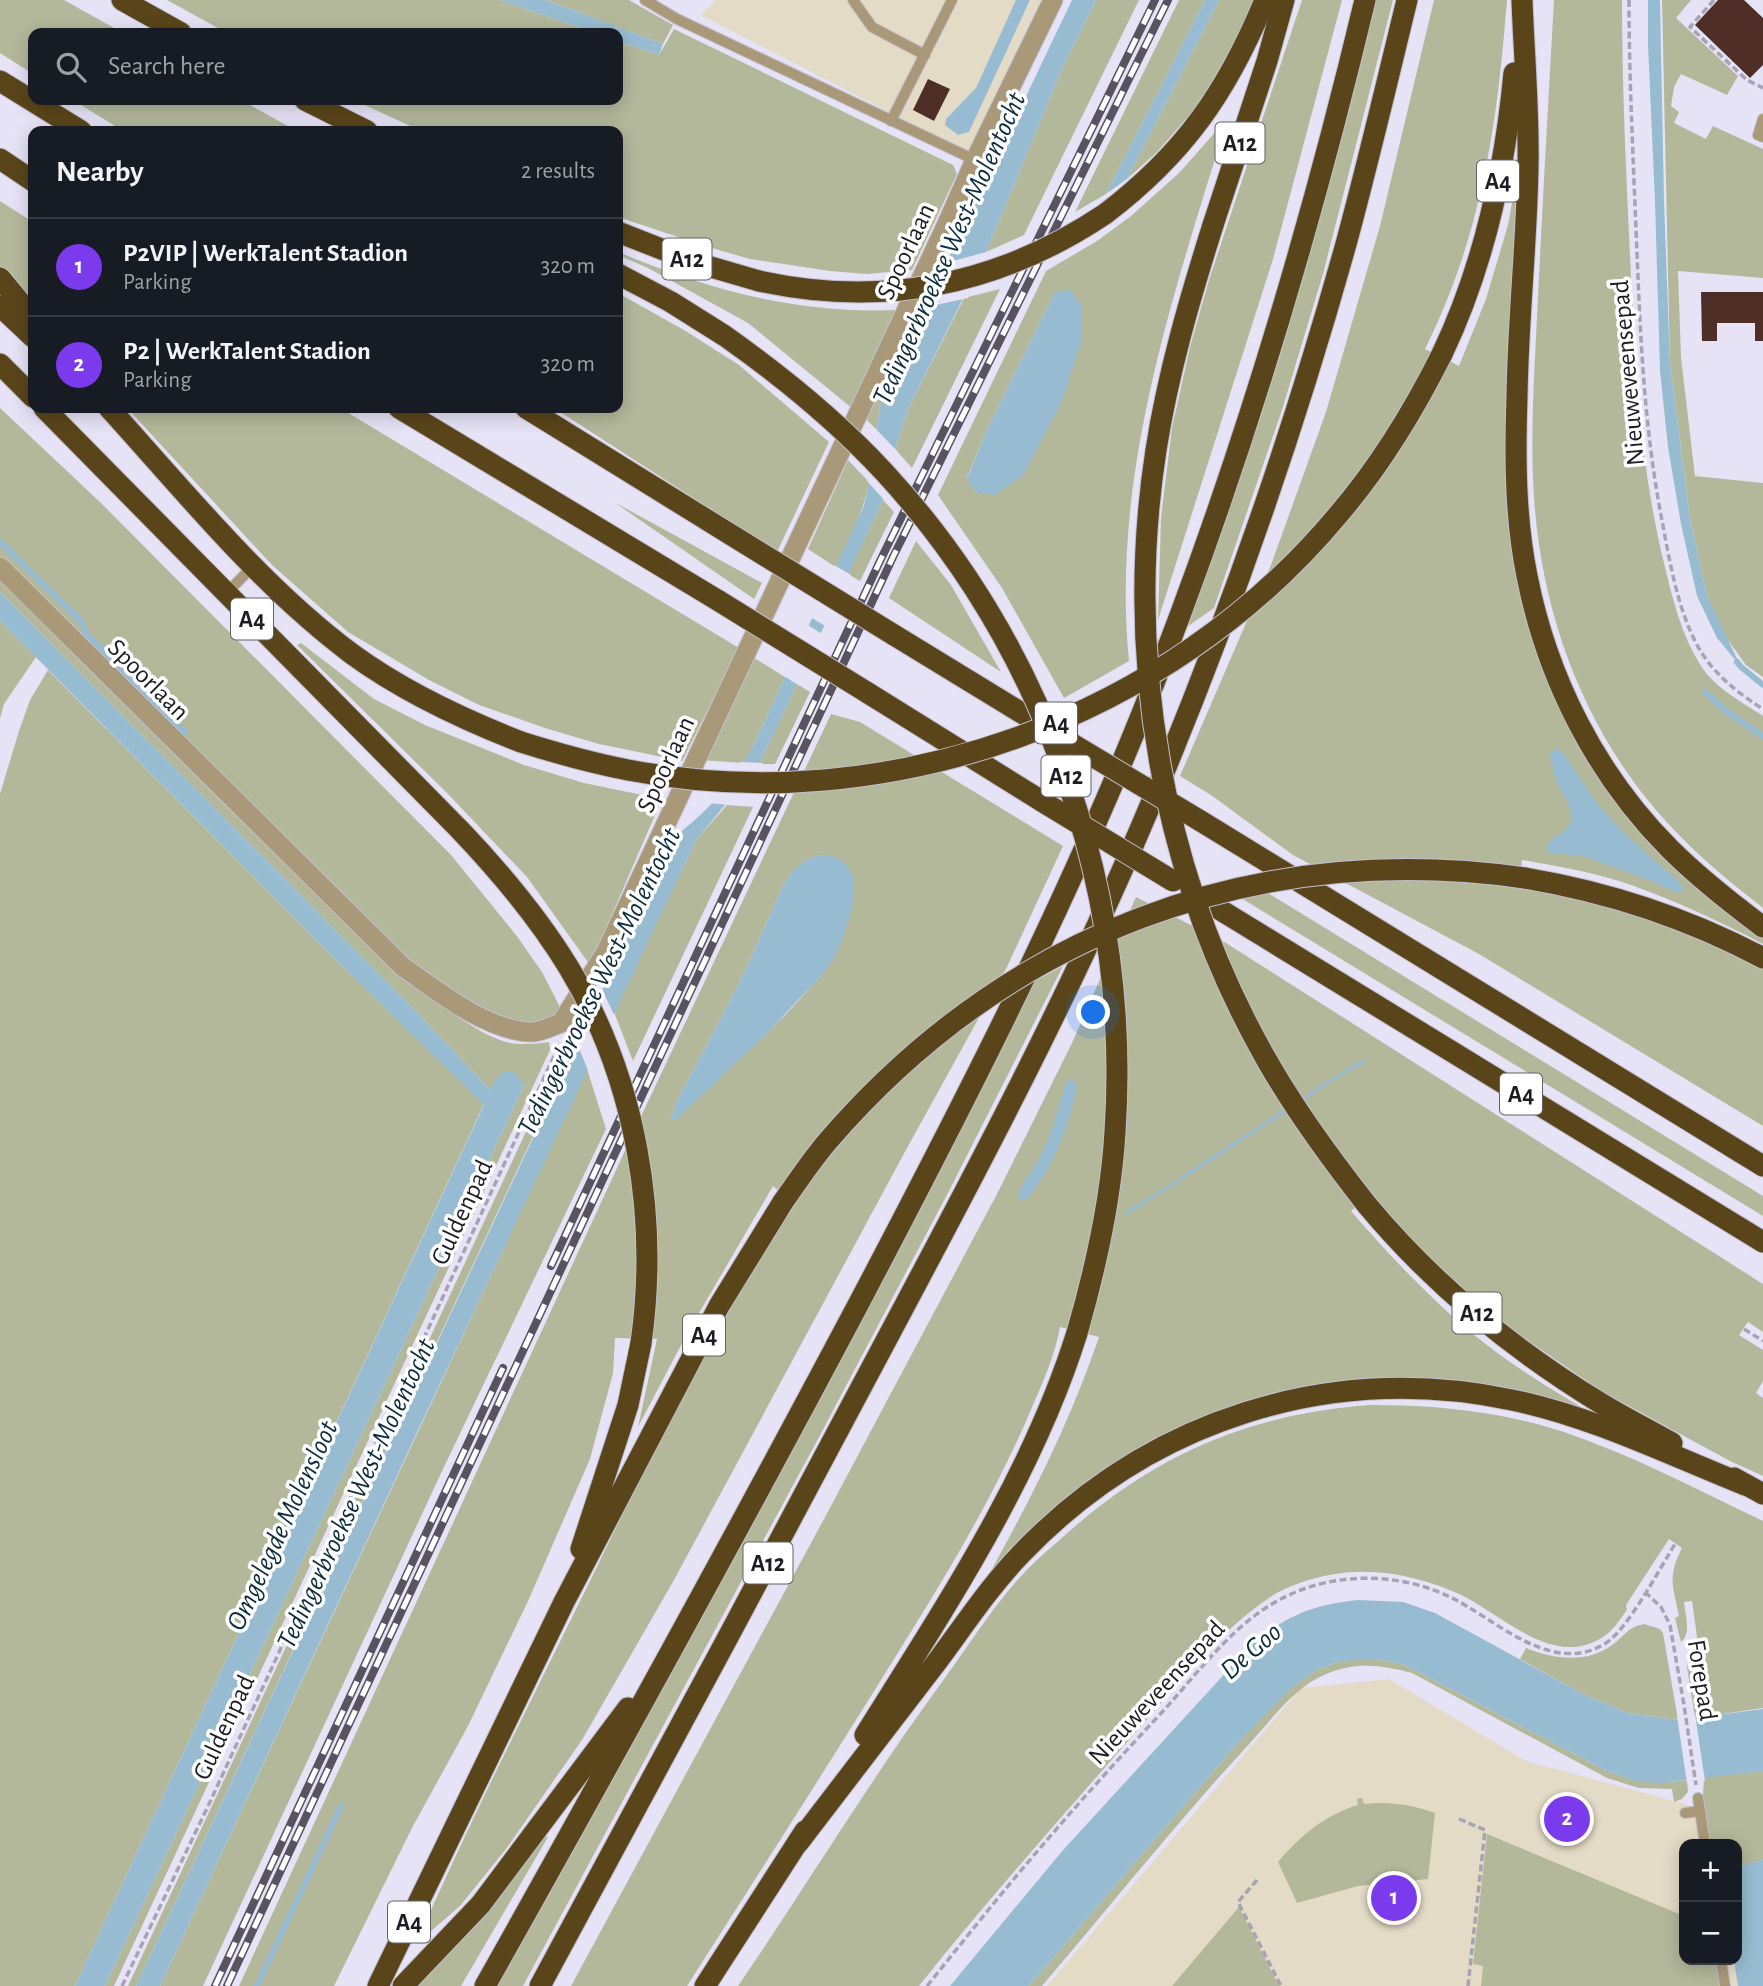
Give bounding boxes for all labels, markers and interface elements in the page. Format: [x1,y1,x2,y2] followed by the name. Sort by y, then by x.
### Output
[28,28,623,105] search box
[52,48,90,86] icon: search
[108,53,226,79] text: Search here
[868,88,1032,409] water label: Tedingerbroekse West-Molentocht
[1216,122,1264,163] road number: A12
[56,157,144,187] text: Nearby
[521,160,595,183] text: 2 results
[1477,160,1519,202] road number: A4
[872,199,939,304] street label: Spoorlaan
[662,238,712,280] road number: A12
[123,240,408,266] text: P2VIP | WerkTalent Stadion
[75,255,83,278] text: 1
[541,255,595,278] text: 320 m
[123,271,191,294] text: Parking
[1607,279,1649,467] street label: Nieuweveensepad
[123,338,371,364] text: P2 | WerkTalent Stadion
[74,353,84,376] text: 2
[541,353,595,376] text: 320 m
[123,369,191,392] text: Parking
[231,598,273,640] road number: A4
[103,634,194,725] street label: Spoorlaan
[1035,702,1077,744] road number: A4
[632,712,699,817] street label: Spoorlaan
[1042,756,1090,796] road number: A12
[513,823,687,1140] water label: Tedingerbroekse West-Molentocht
[1076,995,1110,1029] your location
[1500,1074,1542,1114] road number: A4
[426,1156,497,1269] street label: Guldenpad
[1452,1293,1502,1334] road number: A12
[683,1315,725,1356] road number: A4
[273,1334,441,1653] water label: Tedingerbroekse West-Molentocht
[222,1416,344,1635] water label: Omgelegde Molensloot
[744,1542,792,1583] road number: A12
[1084,1616,1230,1770] street label: Nieuweveensepad
[1215,1618,1287,1685] water label: De Goo
[1683,1638,1721,1723] street label: Forepad
[188,1671,259,1784] street label: Guldenpad
[1544,1793,1590,1845] pin: 2
[1679,1839,1742,1965] map controls
[1679,1839,1742,1902] button: +
[1371,1872,1417,1924] pin: 1
[388,1901,430,1942] road number: A4
[1679,1902,1742,1965] button: −

